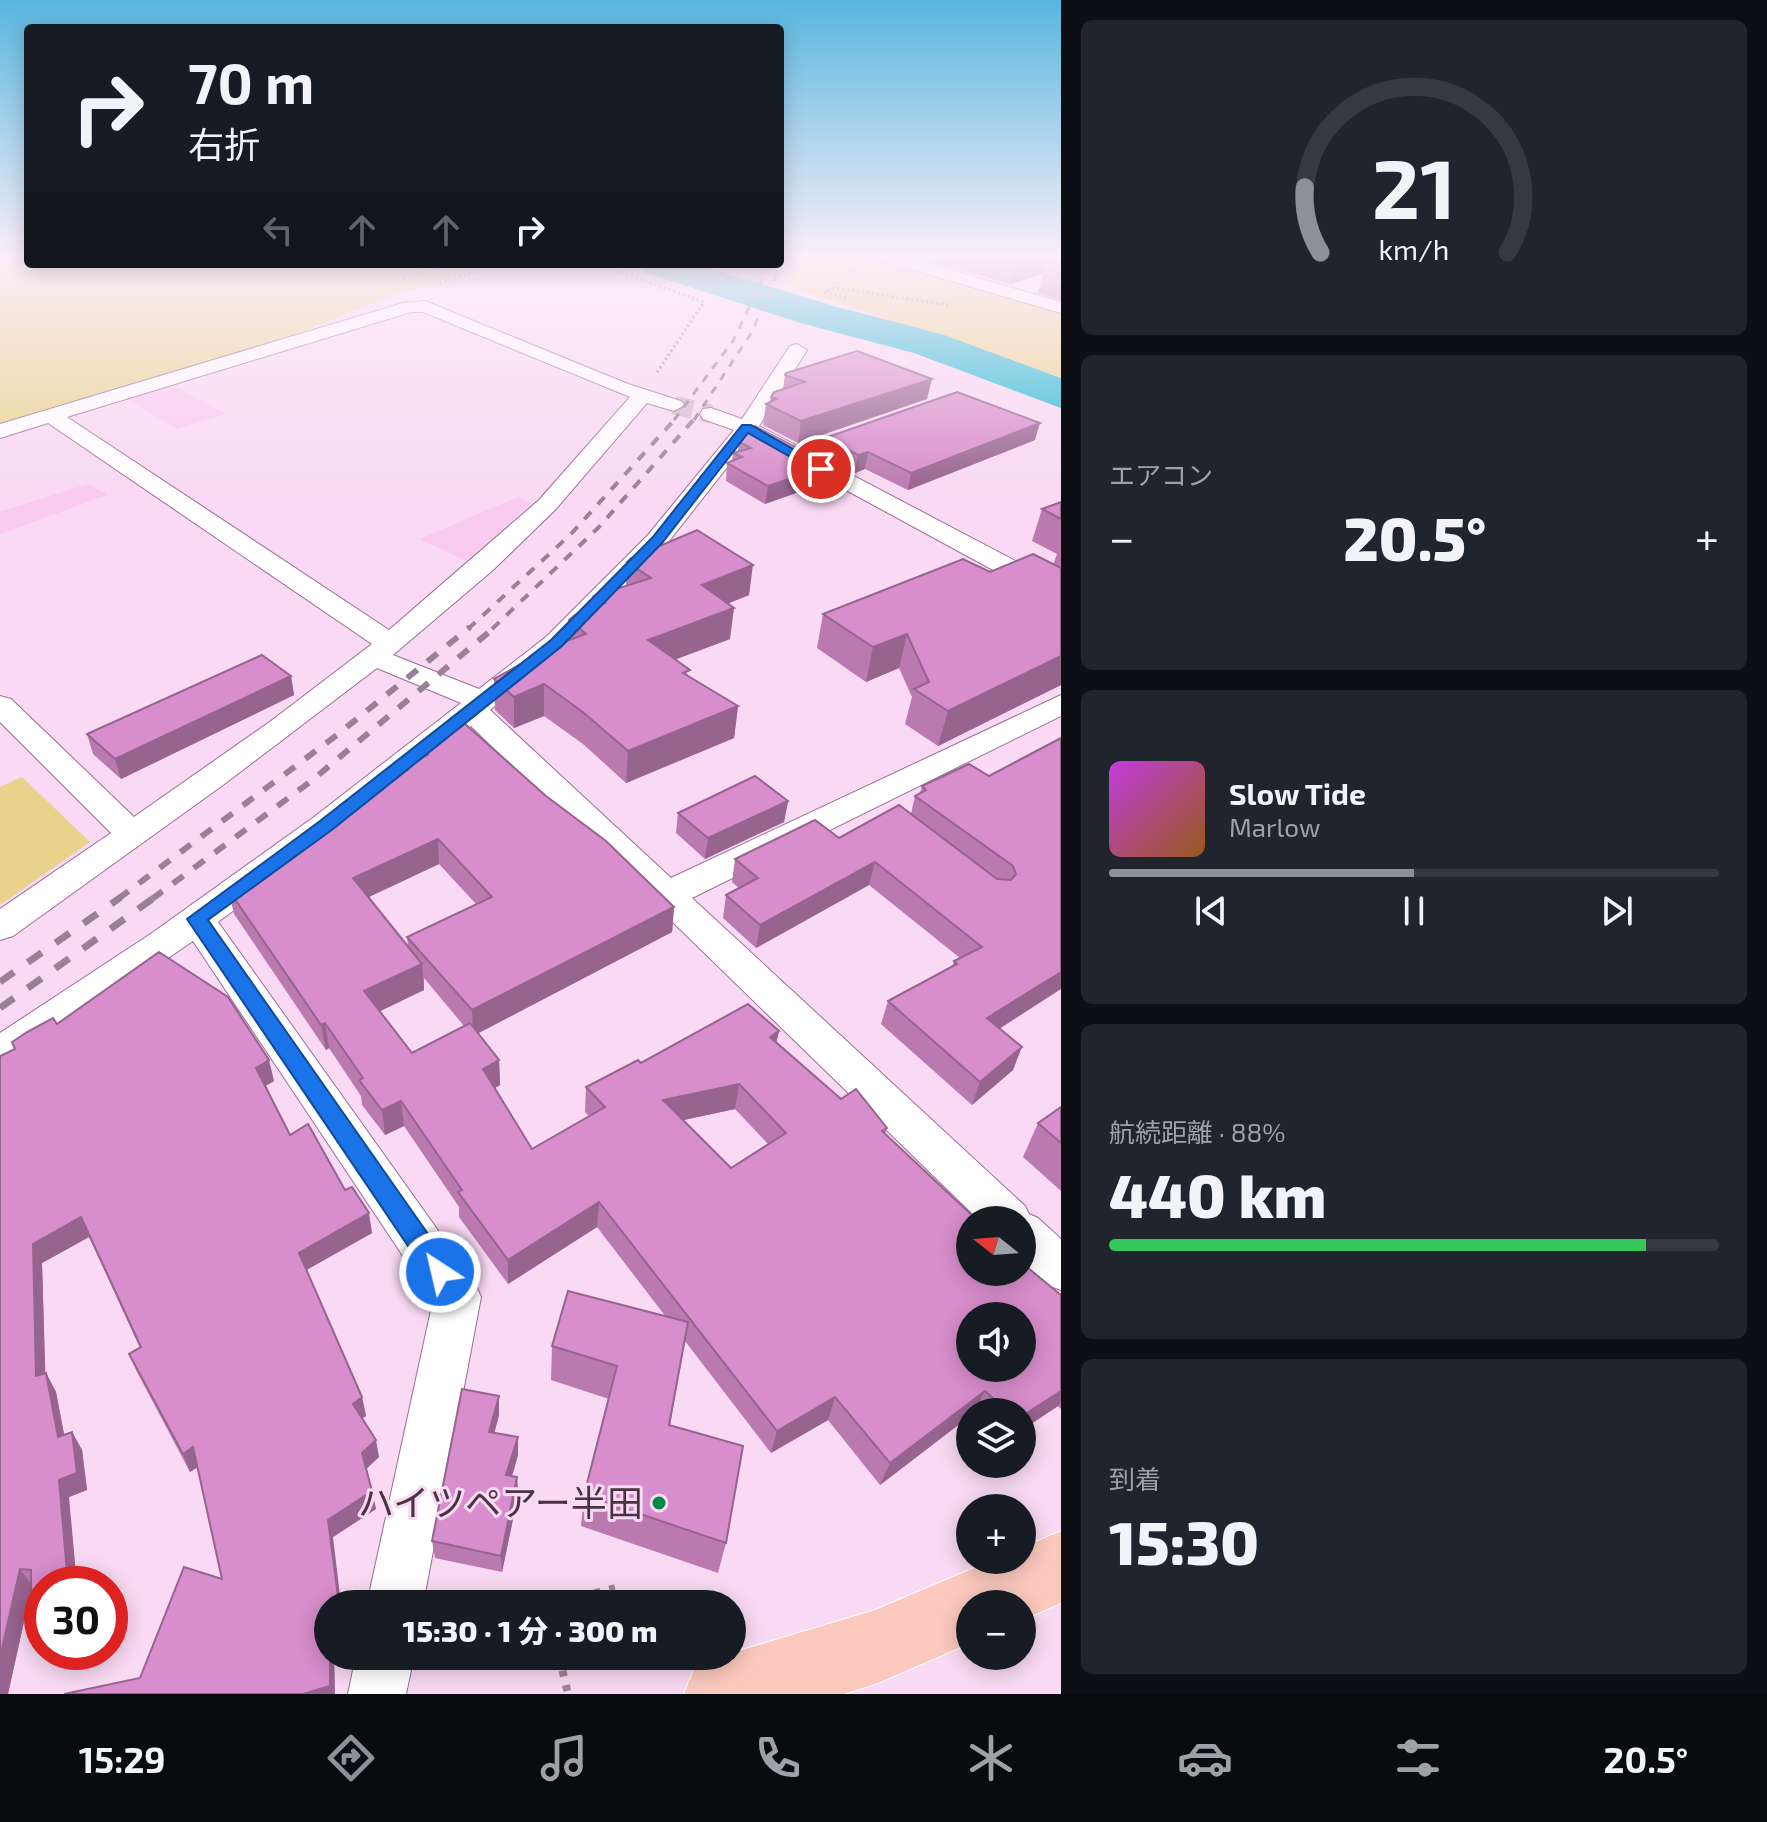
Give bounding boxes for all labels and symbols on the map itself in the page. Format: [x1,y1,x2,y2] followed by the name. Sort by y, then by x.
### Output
[787,435,855,503] pin
[956,1206,1036,1286] north arrow
[398,1230,482,1314] position arrow
[358,1480,643,1523] place label: ハイツペアー半田
[650,1494,668,1512] marker: ハイツペアー半田
[24,1566,128,1670] speed limit sign: 30

